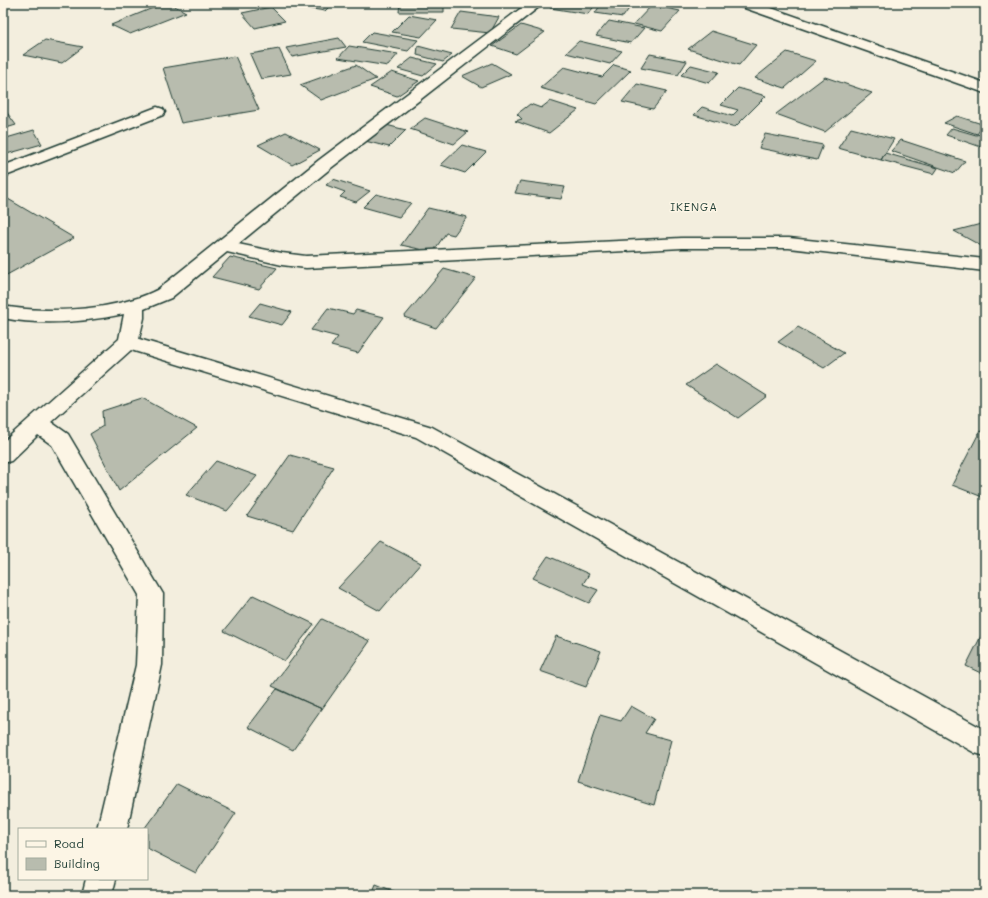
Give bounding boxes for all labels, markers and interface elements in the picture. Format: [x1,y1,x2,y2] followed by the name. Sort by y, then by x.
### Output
[670,199,718,214] district label: IKENGA
[18,828,148,880] legend
[54,835,84,851] text: Road
[54,855,100,871] text: Building

